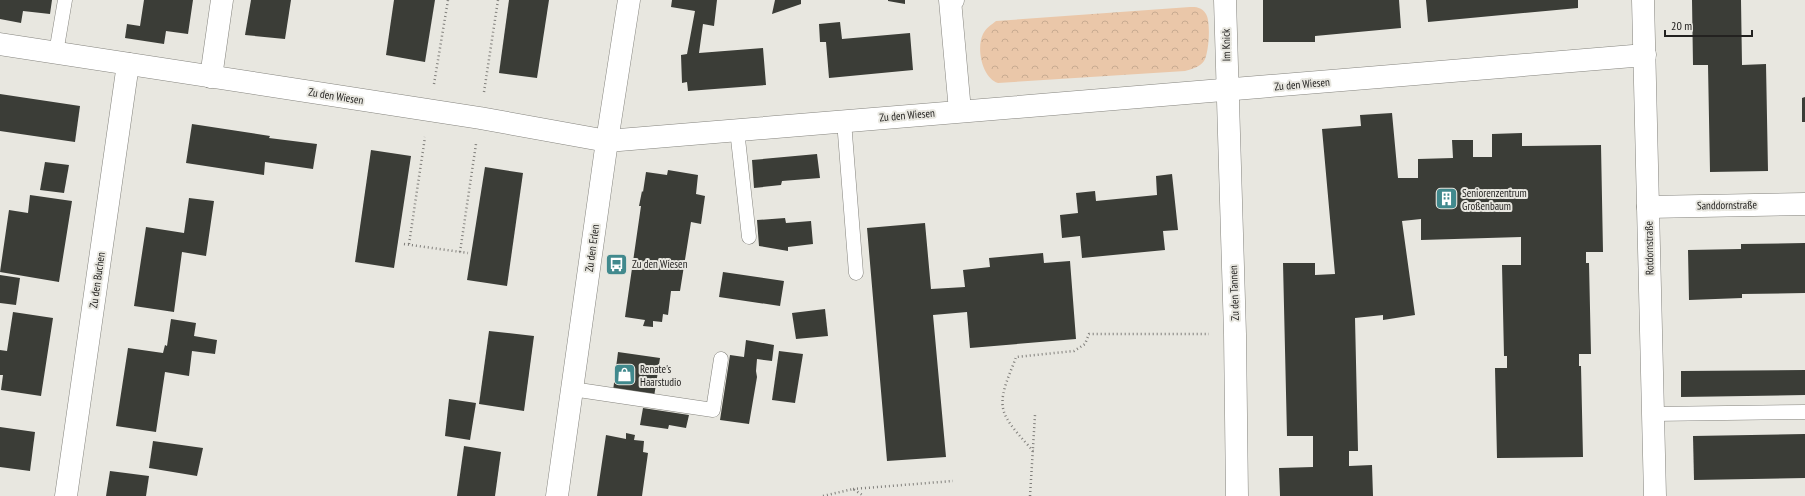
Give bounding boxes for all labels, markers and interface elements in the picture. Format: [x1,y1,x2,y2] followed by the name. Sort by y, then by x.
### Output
[1665,12,1752,38] scale bar
[1671,18,1692,33] text: 20 m
[1219,28,1233,61] street label: Im Knick
[1274,75,1330,93] street label: Zu den Wiesen
[308,85,365,107] street label: Zu den Wiesen
[879,106,935,124] street label: Zu den Wiesen
[1433,186,1459,212] building icon: Seniorenzentrum Großenbaum
[1462,186,1527,213] place label: Seniorenzentrum Großenbaum
[1697,197,1758,213] street label: Sanddornstraße
[1642,220,1656,275] street label: Rotdornstraße
[582,223,602,273] street label: Zu den Erlen
[86,251,108,309] street label: Zu den Buchen
[603,251,629,277] bus stop icon: Zu den Wiesen
[632,257,688,271] place label: Zu den Wiesen
[1226,265,1242,321] street label: Zu den Tannen
[612,362,638,388] shop icon: Renate's Haarstudio
[640,362,681,389] place label: Renate's Haarstudio

